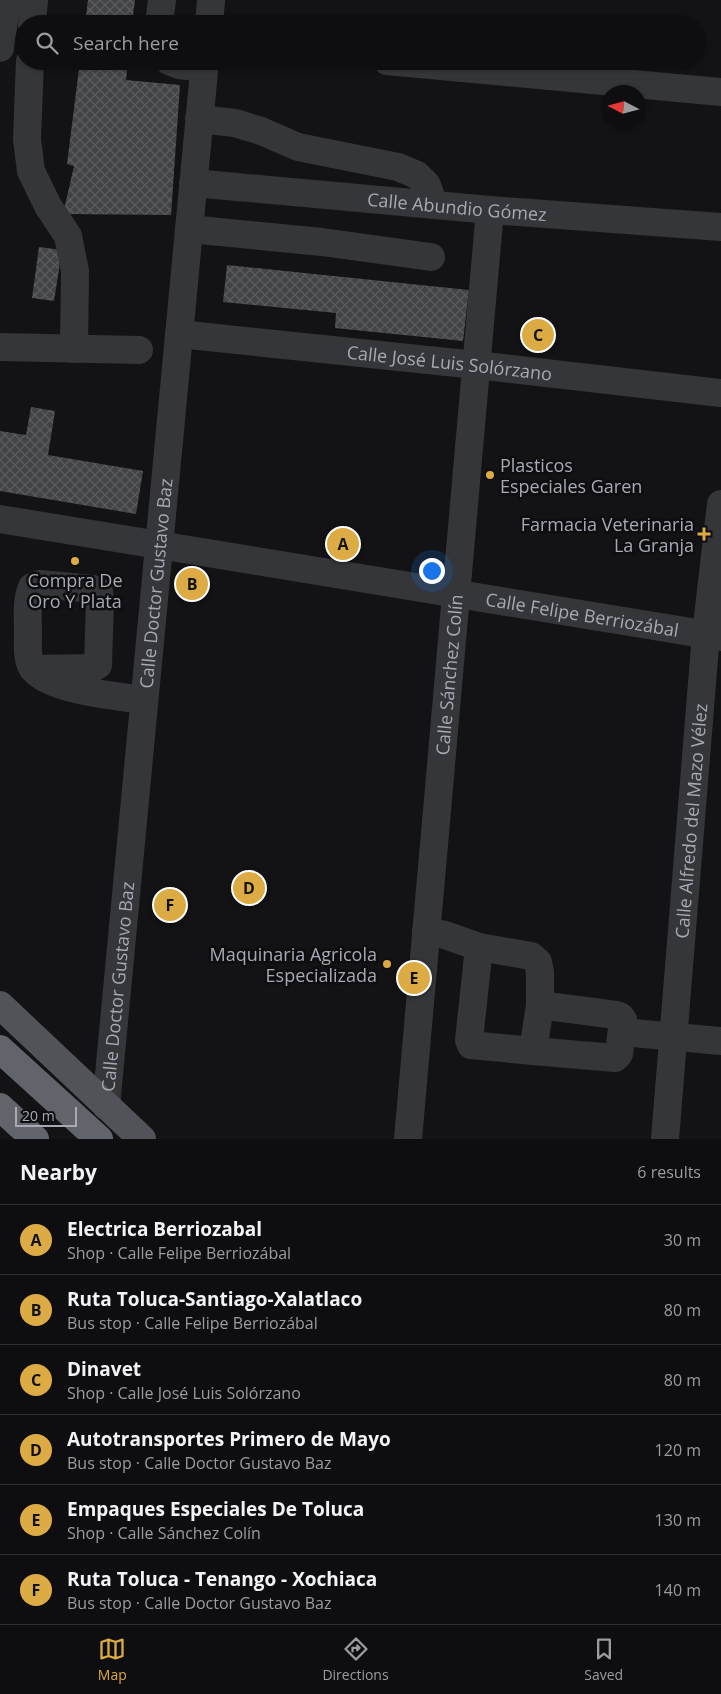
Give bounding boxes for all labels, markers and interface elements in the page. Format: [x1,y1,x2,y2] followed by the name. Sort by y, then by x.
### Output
[15,15,706,70] search box
[33,29,61,57] icon: search
[73,30,179,56] text: Search here
[601,85,646,130] north arrow
[366,187,547,226] street label: Calle Abundio Gómez
[522,316,554,354] pin: C
[346,340,553,386] street label: Calle José Luis Solórzano
[500,453,642,498] place label: Plasticos Especiales Garen
[484,469,496,481] marker: Plasticos Especiales Garen
[134,477,177,689] street label: Calle Doctor Gustavo Baz
[521,512,694,557] place label: Farmacia Veterinaria La Granja
[327,525,359,563] pin: A
[698,528,710,540] marker: Farmacia Veterinaria La Granja
[69,555,81,567] marker: Compra De Oro Y Plata
[419,558,445,584] your location
[176,565,208,603] pin: B
[27,568,123,613] place label: Compra De Oro Y Plata
[484,587,681,642] street label: Calle Felipe Berriozábal
[430,593,468,756] street label: Calle Sánchez Colín
[669,703,712,939] street label: Calle Alfredo del Mazo Vélez
[233,869,265,907] pin: D
[95,880,139,1093] street label: Calle Doctor Gustavo Baz
[154,886,186,924] pin: F
[210,942,377,987] place label: Maquinaria Agricola Especializada
[381,958,393,970] marker: Maquinaria Agricola Especializada
[398,959,430,997] pin: E
[15,1104,78,1127] scale bar
[22,1106,55,1125] text: 20 m
[20,1158,97,1186] text: Nearby
[637,1161,701,1183] text: 6 results
[67,1216,262,1242] text: Electrica Berriozabal
[30,1229,42,1251] text: A
[664,1229,701,1251] text: 30 m
[67,1242,291,1264] text: Shop · Calle Felipe Berriozábal
[67,1286,362,1312] text: Ruta Toluca-Santiago-Xalatlaco
[31,1299,41,1321] text: B
[664,1299,701,1321] text: 80 m
[67,1312,318,1334] text: Bus stop · Calle Felipe Berriozábal
[67,1356,141,1382] text: Dinavet
[31,1369,41,1391] text: C
[664,1369,701,1391] text: 80 m
[67,1382,301,1404] text: Shop · Calle José Luis Solórzano
[67,1426,391,1452] text: Autotransportes Primero de Mayo
[30,1439,42,1461] text: D
[655,1439,701,1461] text: 120 m
[67,1452,331,1474] text: Bus stop · Calle Doctor Gustavo Baz
[67,1496,364,1522] text: Empaques Especiales De Toluca
[32,1509,40,1531] text: E
[655,1509,701,1531] text: 130 m
[67,1522,261,1544] text: Shop · Calle Sánchez Colín
[67,1566,377,1592] text: Ruta Toluca - Tenango - Xochiaca
[32,1579,40,1601] text: F
[655,1579,701,1601] text: 140 m
[67,1592,331,1614] text: Bus stop · Calle Doctor Gustavo Baz
[98,1635,127,1684] tab: Map
[322,1635,389,1684] tab: Directions
[584,1635,623,1684] tab: Saved

